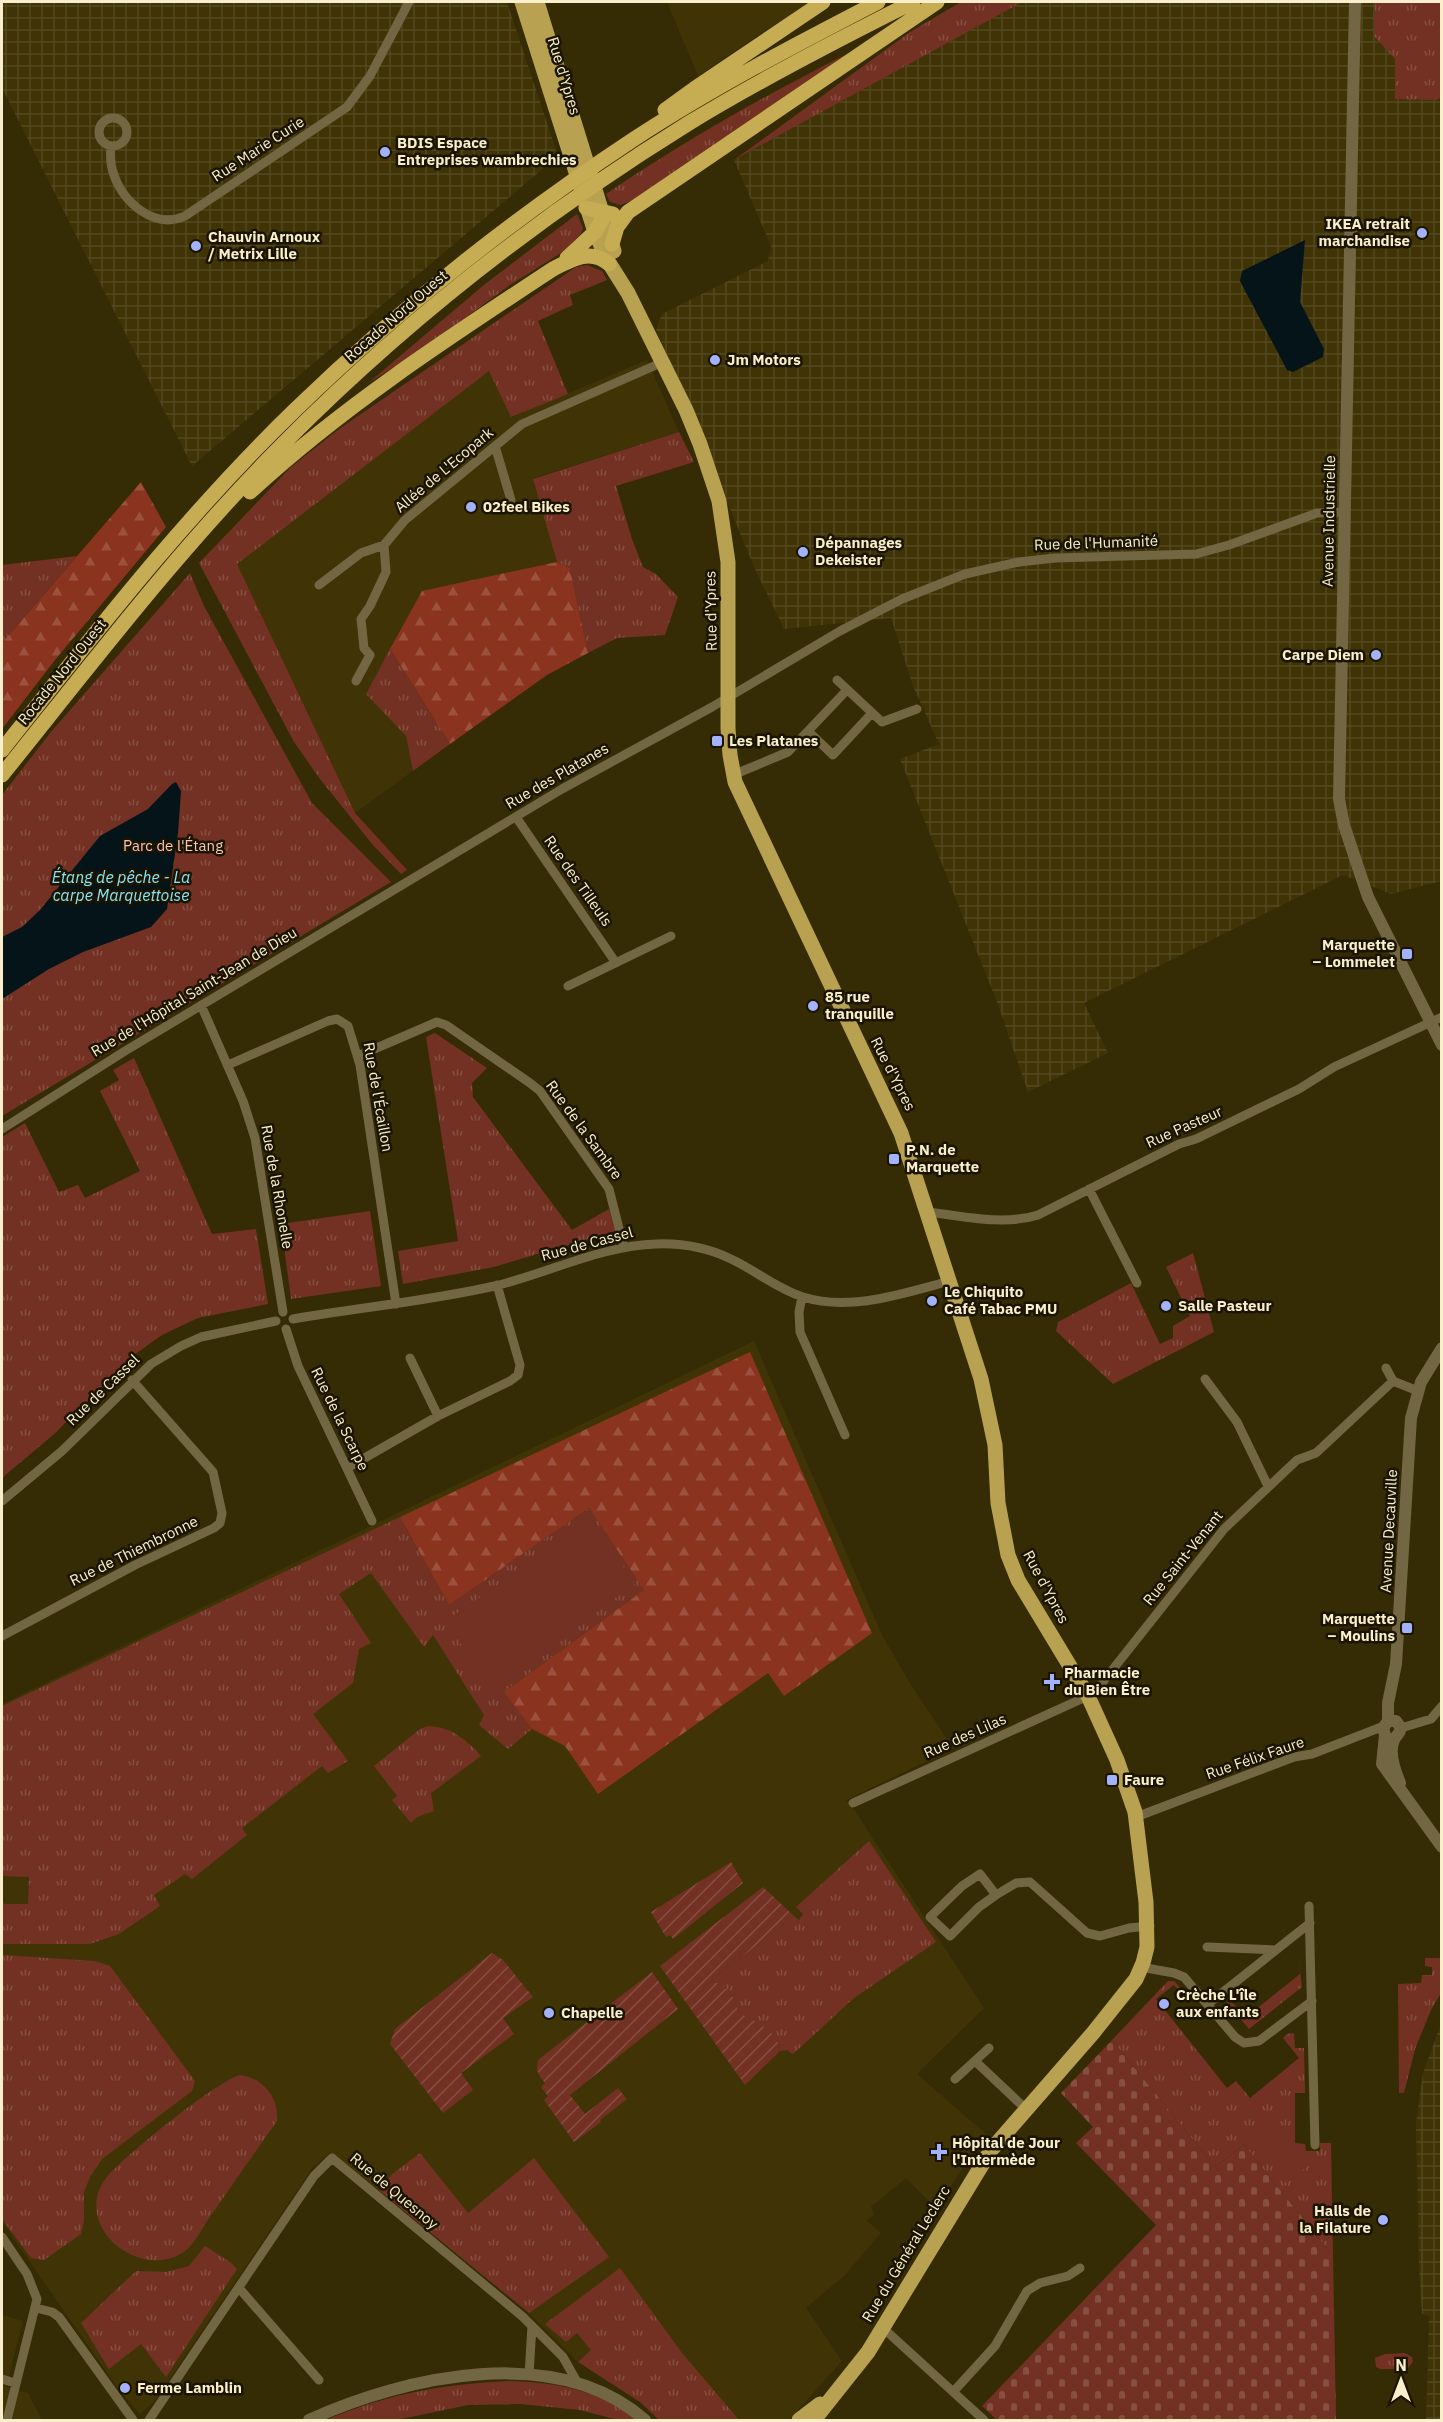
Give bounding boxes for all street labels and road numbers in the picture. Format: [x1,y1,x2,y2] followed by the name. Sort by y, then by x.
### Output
[544,35,585,117] street label: Rue d'Ypres
[208,112,308,186] street label: Rue Marie Curie
[340,266,451,366] street label: Rocade Nord Ouest
[391,423,497,516] street label: Allée de L'Ecopark
[1318,455,1339,587] street label: Avenue Industrielle
[1034,531,1158,554] street label: Rue de l'Humanité
[700,571,721,651] street label: Rue d'Ypres
[13,615,110,728] street label: Rocade Nord Ouest
[502,738,612,813] street label: Rue des Platanes
[540,832,617,930] street label: Rue des Tilleuls
[87,922,300,1061] street label: Rue de l'Hôpital Saint-Jean de Dieu
[867,1034,920,1114] street label: Rue d'Ypres
[359,1041,397,1153] street label: Rue de l'Écaillon
[542,1076,627,1183] street label: Rue de la Sambre
[1143,1101,1225,1152] street label: Rue Pasteur
[257,1123,298,1250] street label: Rue de la Rhonelle
[539,1222,635,1265] street label: Rue de Cassel
[62,1350,143,1429] street label: Rue de Cassel
[307,1364,374,1474] street label: Rue de la Scarpe
[1376,1469,1401,1593] street label: Avenue Decauville
[1139,1506,1227,1609] street label: Rue Saint-Venant
[67,1511,201,1590] street label: Rue de Thiembronne
[1019,1547,1074,1627] street label: Rue d'Ypres
[921,1709,1009,1762] street label: Rue des Lilas
[1203,1732,1307,1783] street label: Rue Félix Faure
[346,2148,443,2233] street label: Rue de Quesnoy
[857,2182,954,2325] street label: Rue du Général Leclerc

